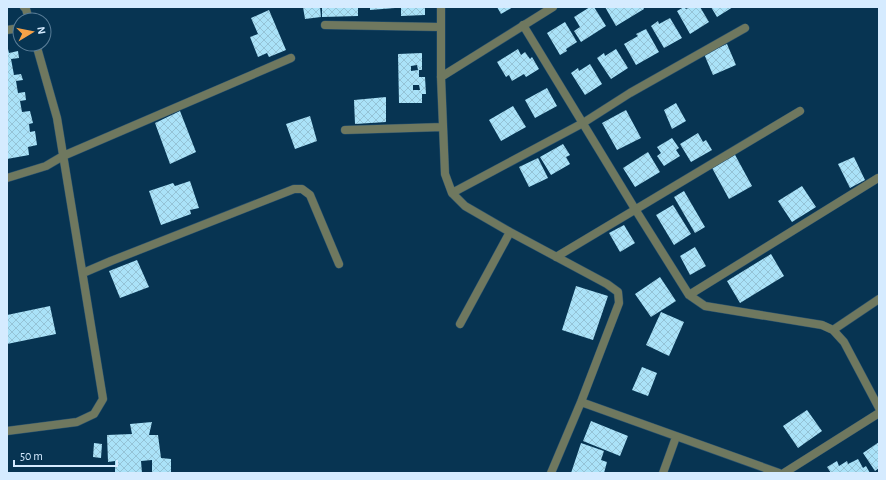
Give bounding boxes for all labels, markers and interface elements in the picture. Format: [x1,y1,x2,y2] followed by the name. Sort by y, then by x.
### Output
[12,12,52,52] north arrow
[35,26,47,35] text: N
[14,442,117,468] scale bar
[20,450,43,462] text: 50 m

